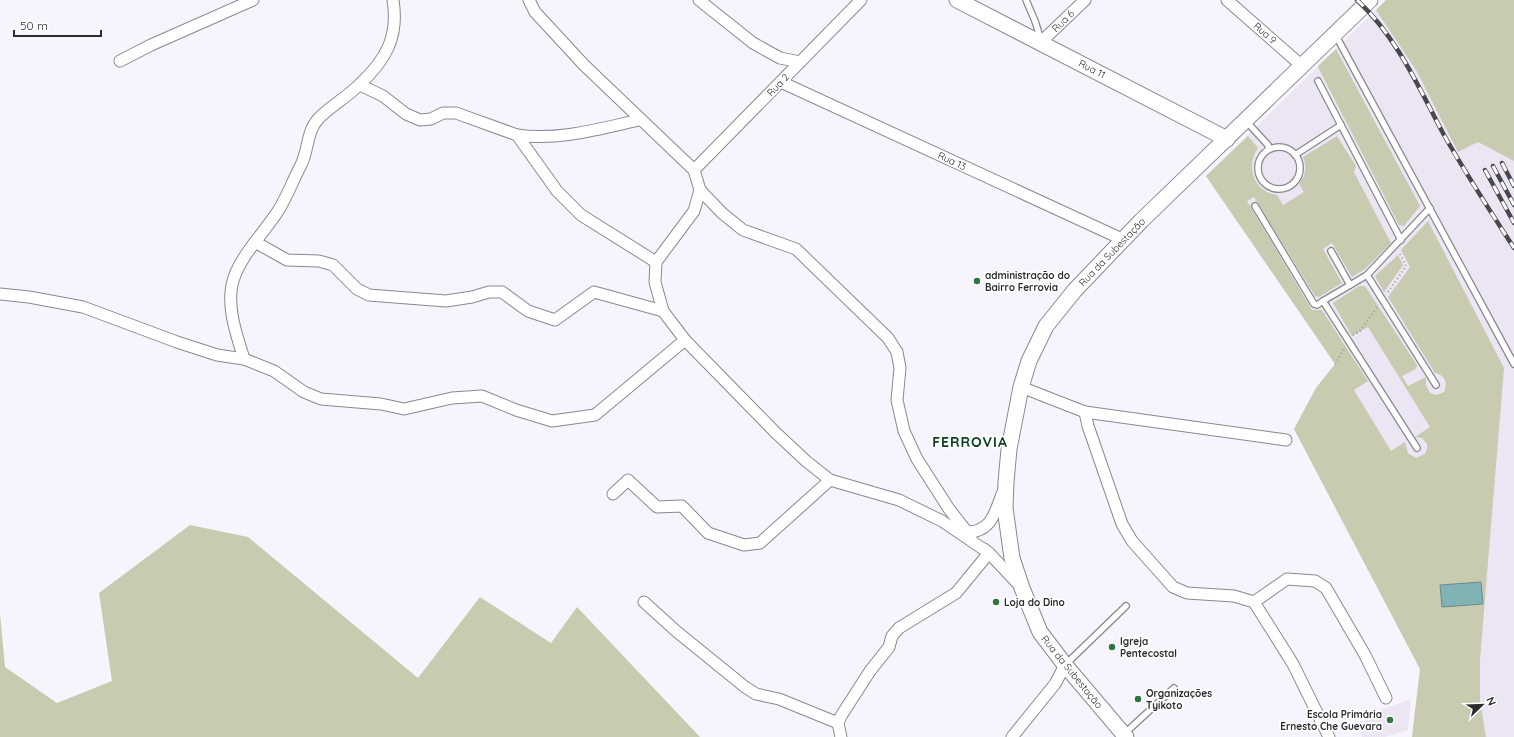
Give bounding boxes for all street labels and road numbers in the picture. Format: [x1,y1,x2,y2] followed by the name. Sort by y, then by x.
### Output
[1049,7,1077,35] street label: Rua 6
[1251,19,1280,47] street label: Rua 9
[1076,57,1108,81] street label: Rua 11
[764,71,792,99] street label: Rua 2
[936,149,968,173] street label: Rua 13
[1076,215,1148,289] street label: Rua da Subestação
[1039,633,1105,711] street label: Rua da Subestação

